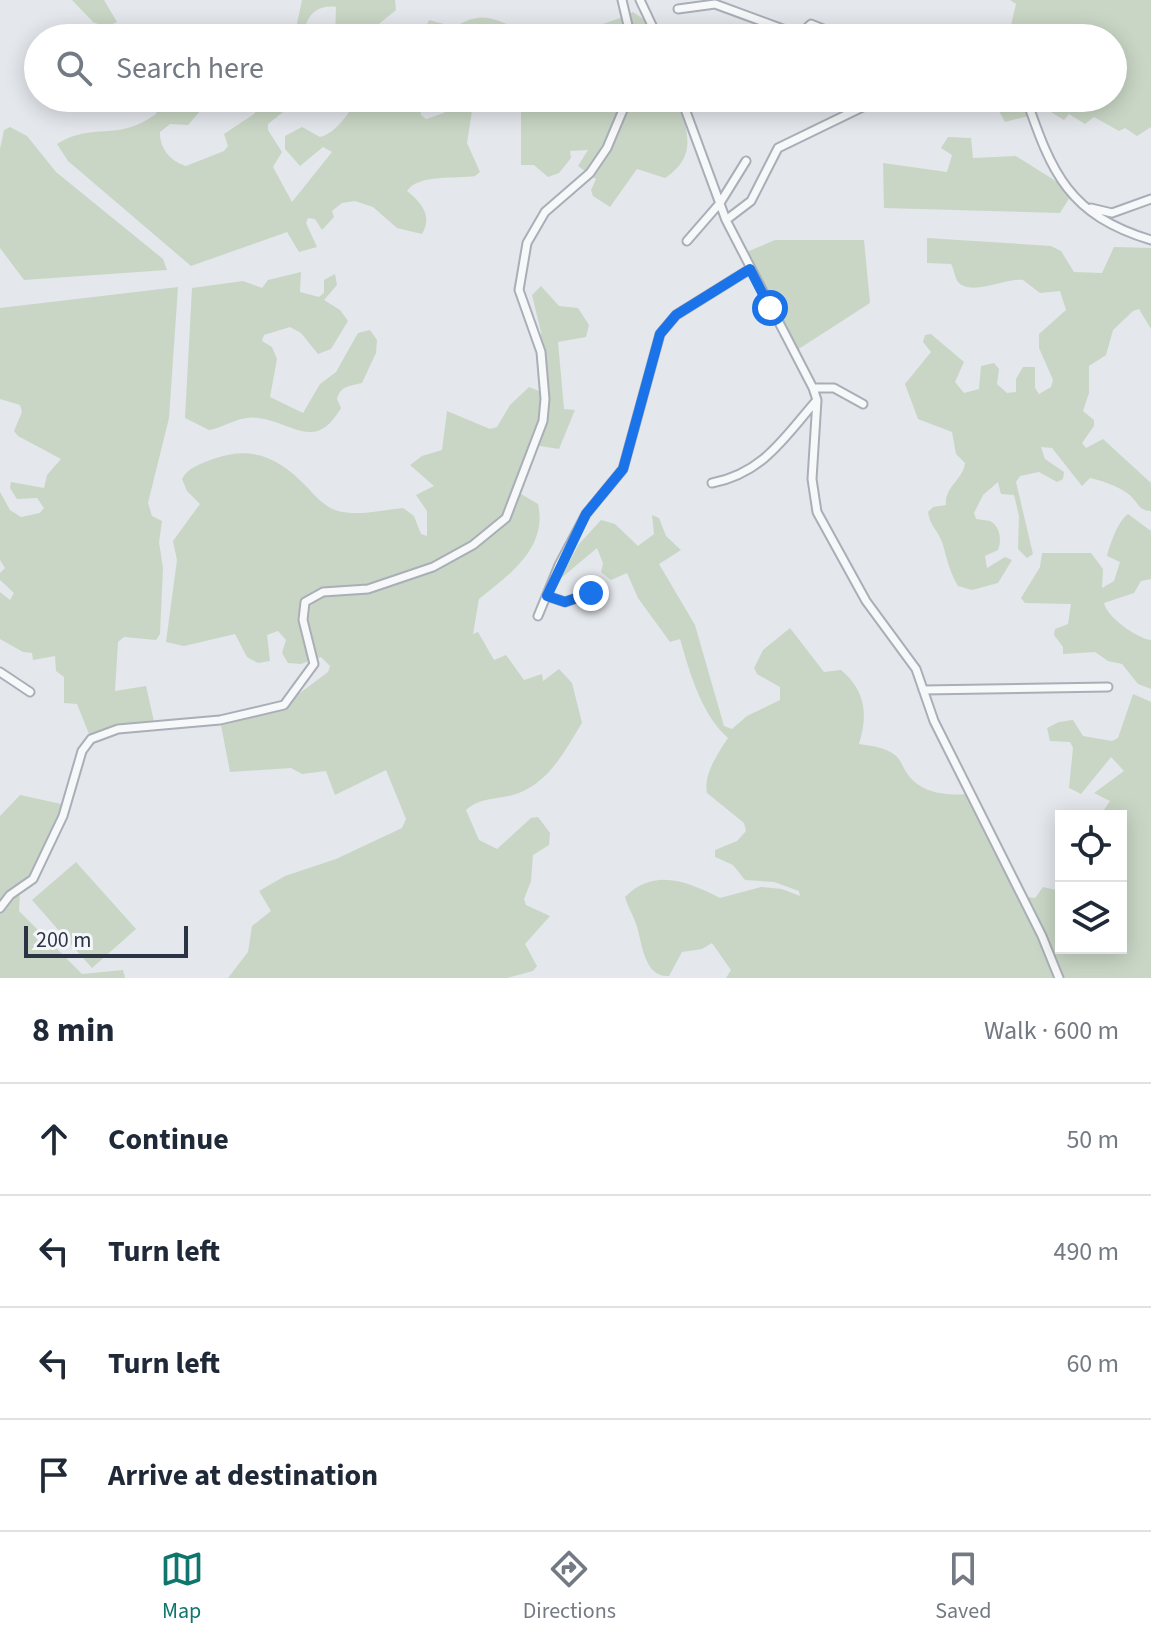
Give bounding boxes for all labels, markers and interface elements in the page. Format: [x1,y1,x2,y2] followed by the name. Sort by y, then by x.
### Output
[24,24,1127,112] search box
[52,46,96,90] icon: search
[116,47,264,90] text: Search here
[752,290,788,326] route start
[573,575,609,611] route end
[1055,810,1127,954] map controls
[1055,810,1127,882] button: locate
[1055,882,1127,954] button: layers
[24,922,188,958] scale bar
[36,924,91,956] text: 200 m
[32,1006,115,1055] text: 8 min
[984,1012,1119,1049] text: Walk · 600 m
[32,1117,76,1161] icon: ahead
[108,1118,229,1161] text: Continue
[1066,1121,1119,1158] text: 50 m
[32,1229,76,1273] icon: left
[108,1230,220,1273] text: Turn left
[1053,1233,1119,1270] text: 490 m
[32,1341,76,1385] icon: left
[108,1342,220,1385] text: Turn left
[1066,1345,1119,1382] text: 60 m
[32,1453,76,1497] icon: arrive
[108,1454,378,1497] text: Arrive at destination
[160,1547,204,1627] tab: Map
[523,1547,616,1627] tab: Directions
[935,1547,991,1627] tab: Saved

